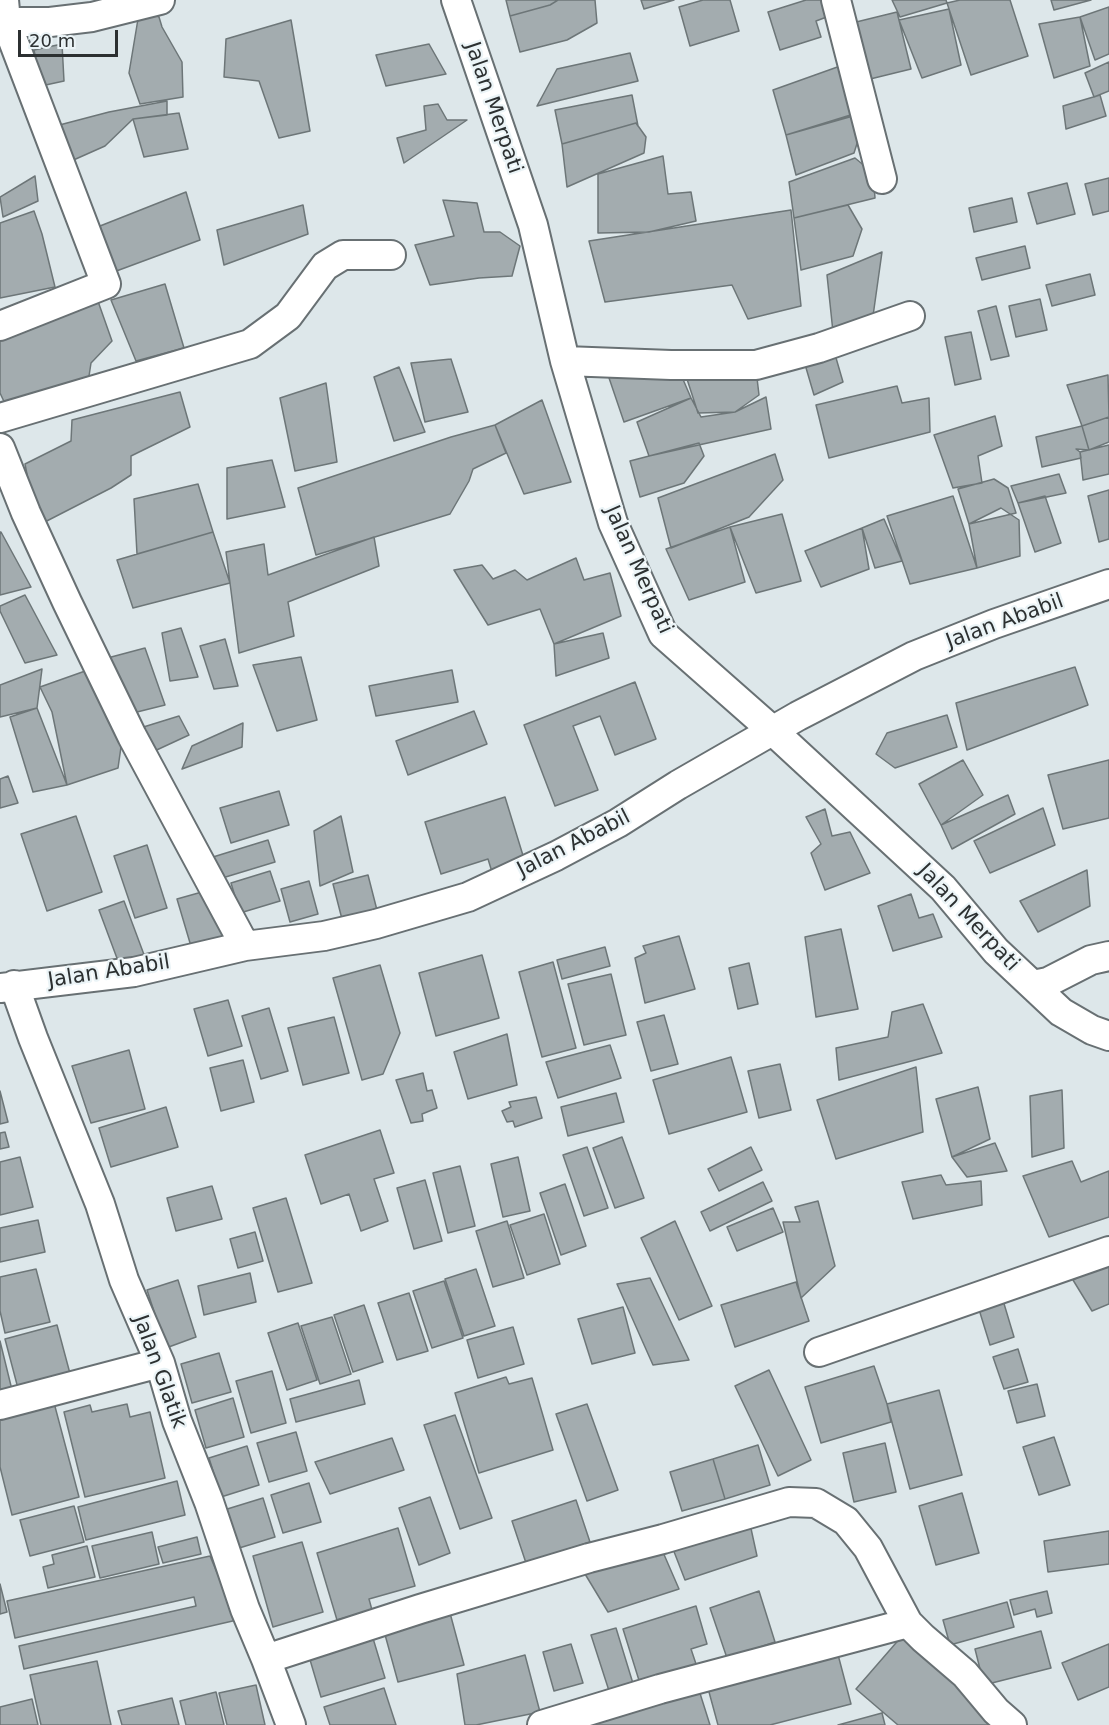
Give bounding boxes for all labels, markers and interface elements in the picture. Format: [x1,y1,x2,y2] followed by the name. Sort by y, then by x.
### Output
[21,18,122,56] scale bar
[29,30,75,51] text: 20 m
[459,39,527,177] street label: Jalan Merpati
[598,502,678,638] street label: Jalan Merpati
[943,589,1067,655] street label: Jalan Ababil
[513,805,635,883] street label: Jalan Ababil
[912,859,1024,977] street label: Jalan Merpati
[46,950,172,994] street label: Jalan Ababil
[127,1312,191,1432] street label: Jalan Glatik

